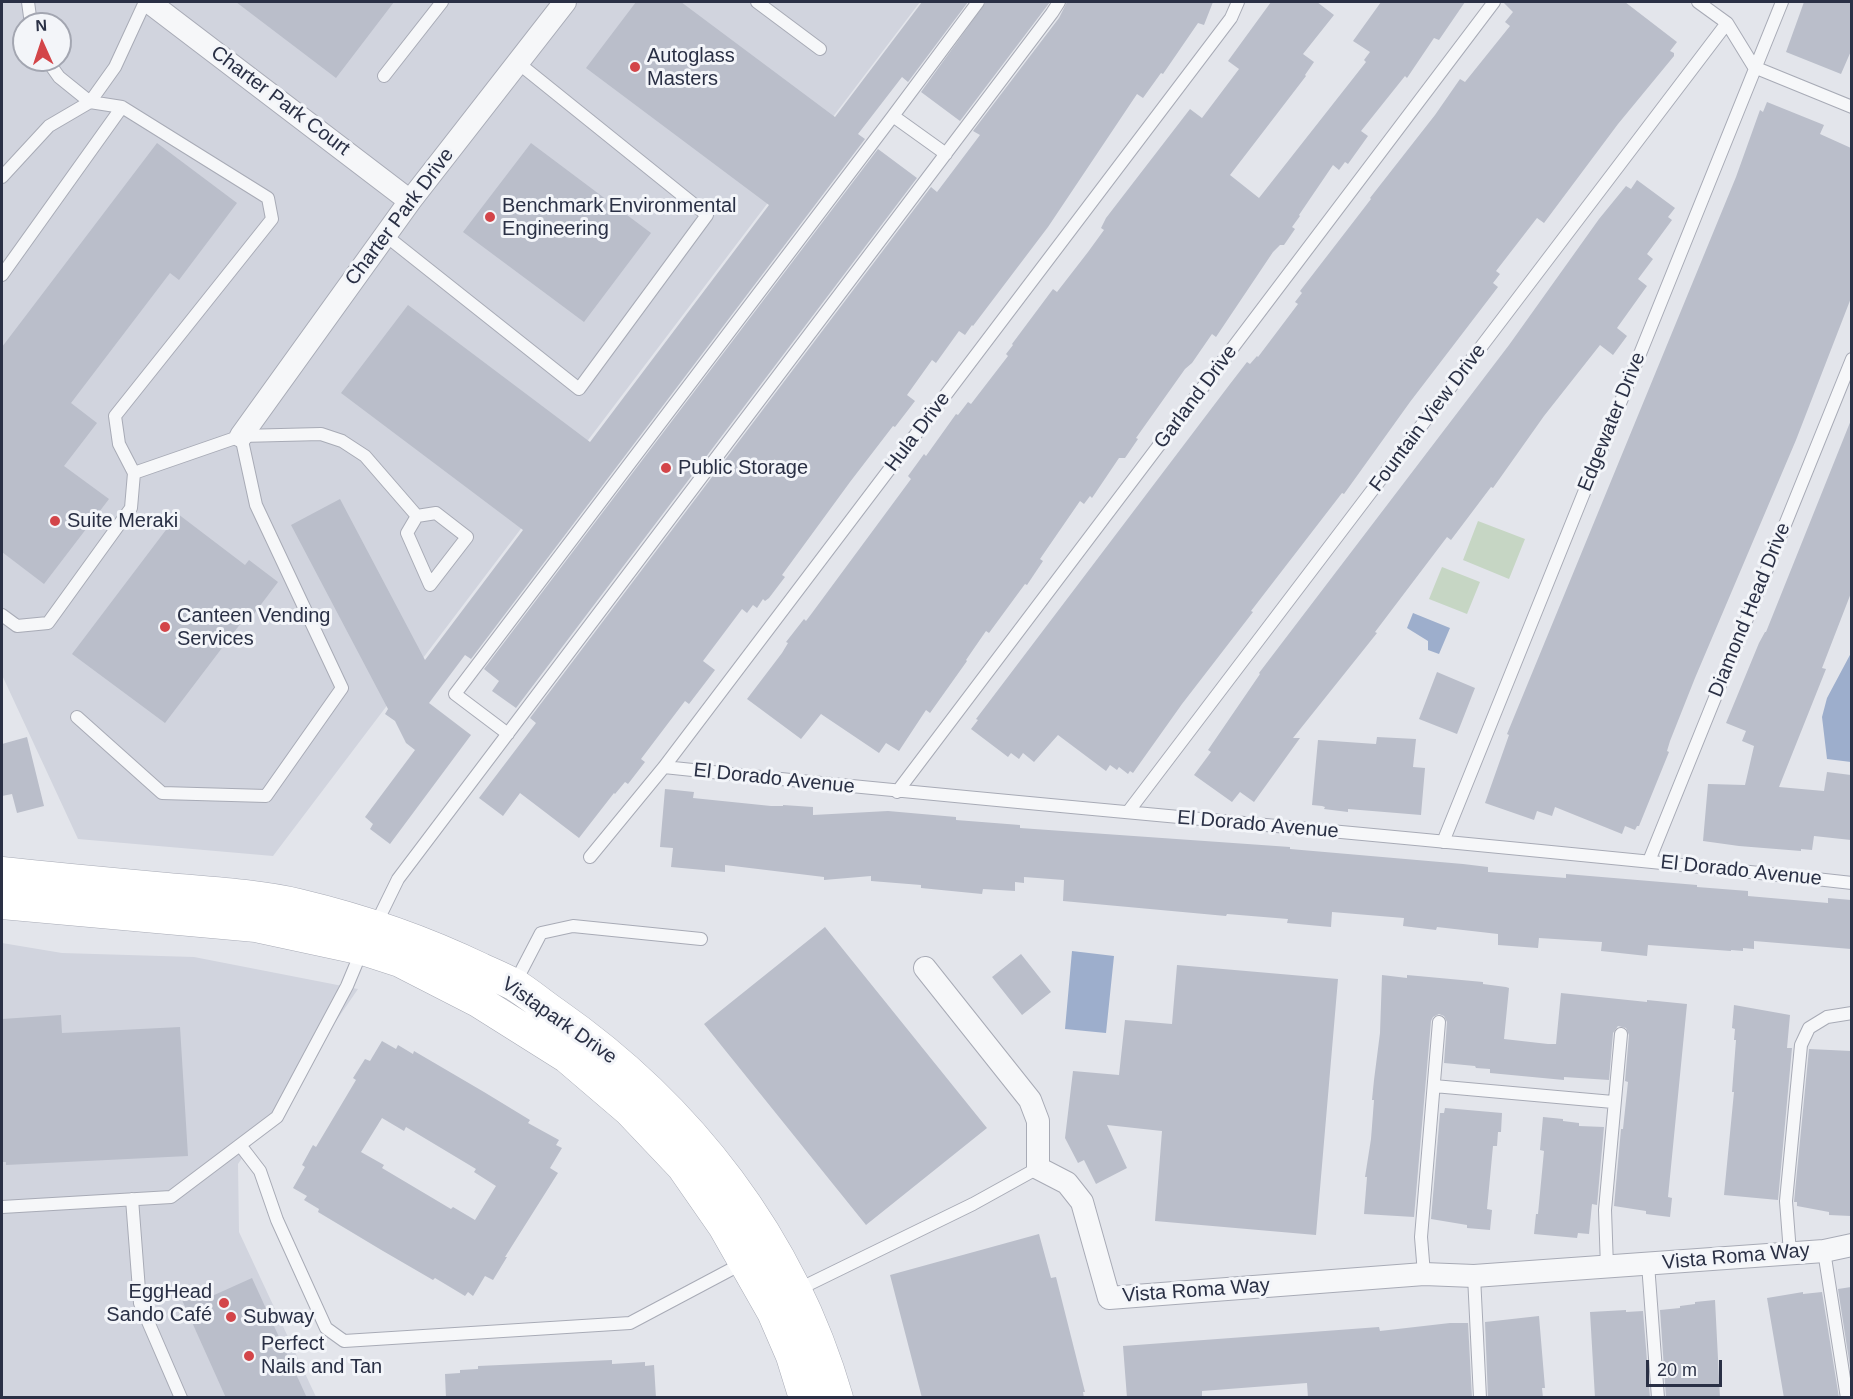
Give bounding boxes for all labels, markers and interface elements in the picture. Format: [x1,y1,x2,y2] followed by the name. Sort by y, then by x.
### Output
[12,12,72,72] north arrow
[35,17,47,34] text: N
[206,41,354,161] street label: Charter Park Court
[647,44,735,91] place label: Autoglass Masters
[628,60,642,74] marker: Autoglass Masters
[341,144,459,290] street label: Charter Park Drive
[502,194,737,241] place label: Benchmark Environmental Engineering
[483,210,497,224] marker: Benchmark Environmental Engineering
[1365,339,1491,497] street label: Fountain View Drive
[1149,341,1243,453] street label: Garland Drive
[1573,349,1651,495] street label: Edgewater Drive
[880,387,956,477] street label: Hula Drive
[678,456,808,480] place label: Public Storage
[659,461,673,475] marker: Public Storage
[67,509,178,533] place label: Suite Meraki
[48,514,62,528] marker: Suite Meraki
[1704,519,1796,701] street label: Diamond Head Drive
[177,604,330,651] place label: Canteen Vending Services
[158,620,172,634] marker: Canteen Vending Services
[692,759,856,799] street label: El Dorado Avenue
[1176,806,1340,844] street label: El Dorado Avenue
[1659,851,1823,891] street label: El Dorado Avenue
[497,972,621,1070] street label: Vistapark Drive
[1661,1239,1811,1275] street label: Vista Roma Way
[1121,1274,1271,1308] street label: Vista Roma Way
[106,1280,212,1327] place label: EggHead Sando Café
[217,1296,231,1310] marker: EggHead Sando Café
[243,1305,314,1329] place label: Subway
[224,1310,238,1324] marker: Subway
[261,1332,382,1379] place label: Perfect Nails and Tan
[1649,1348,1726,1386] scale bar
[242,1349,256,1363] marker: Perfect Nails and Tan
[1657,1360,1697,1380] text: 20 m

